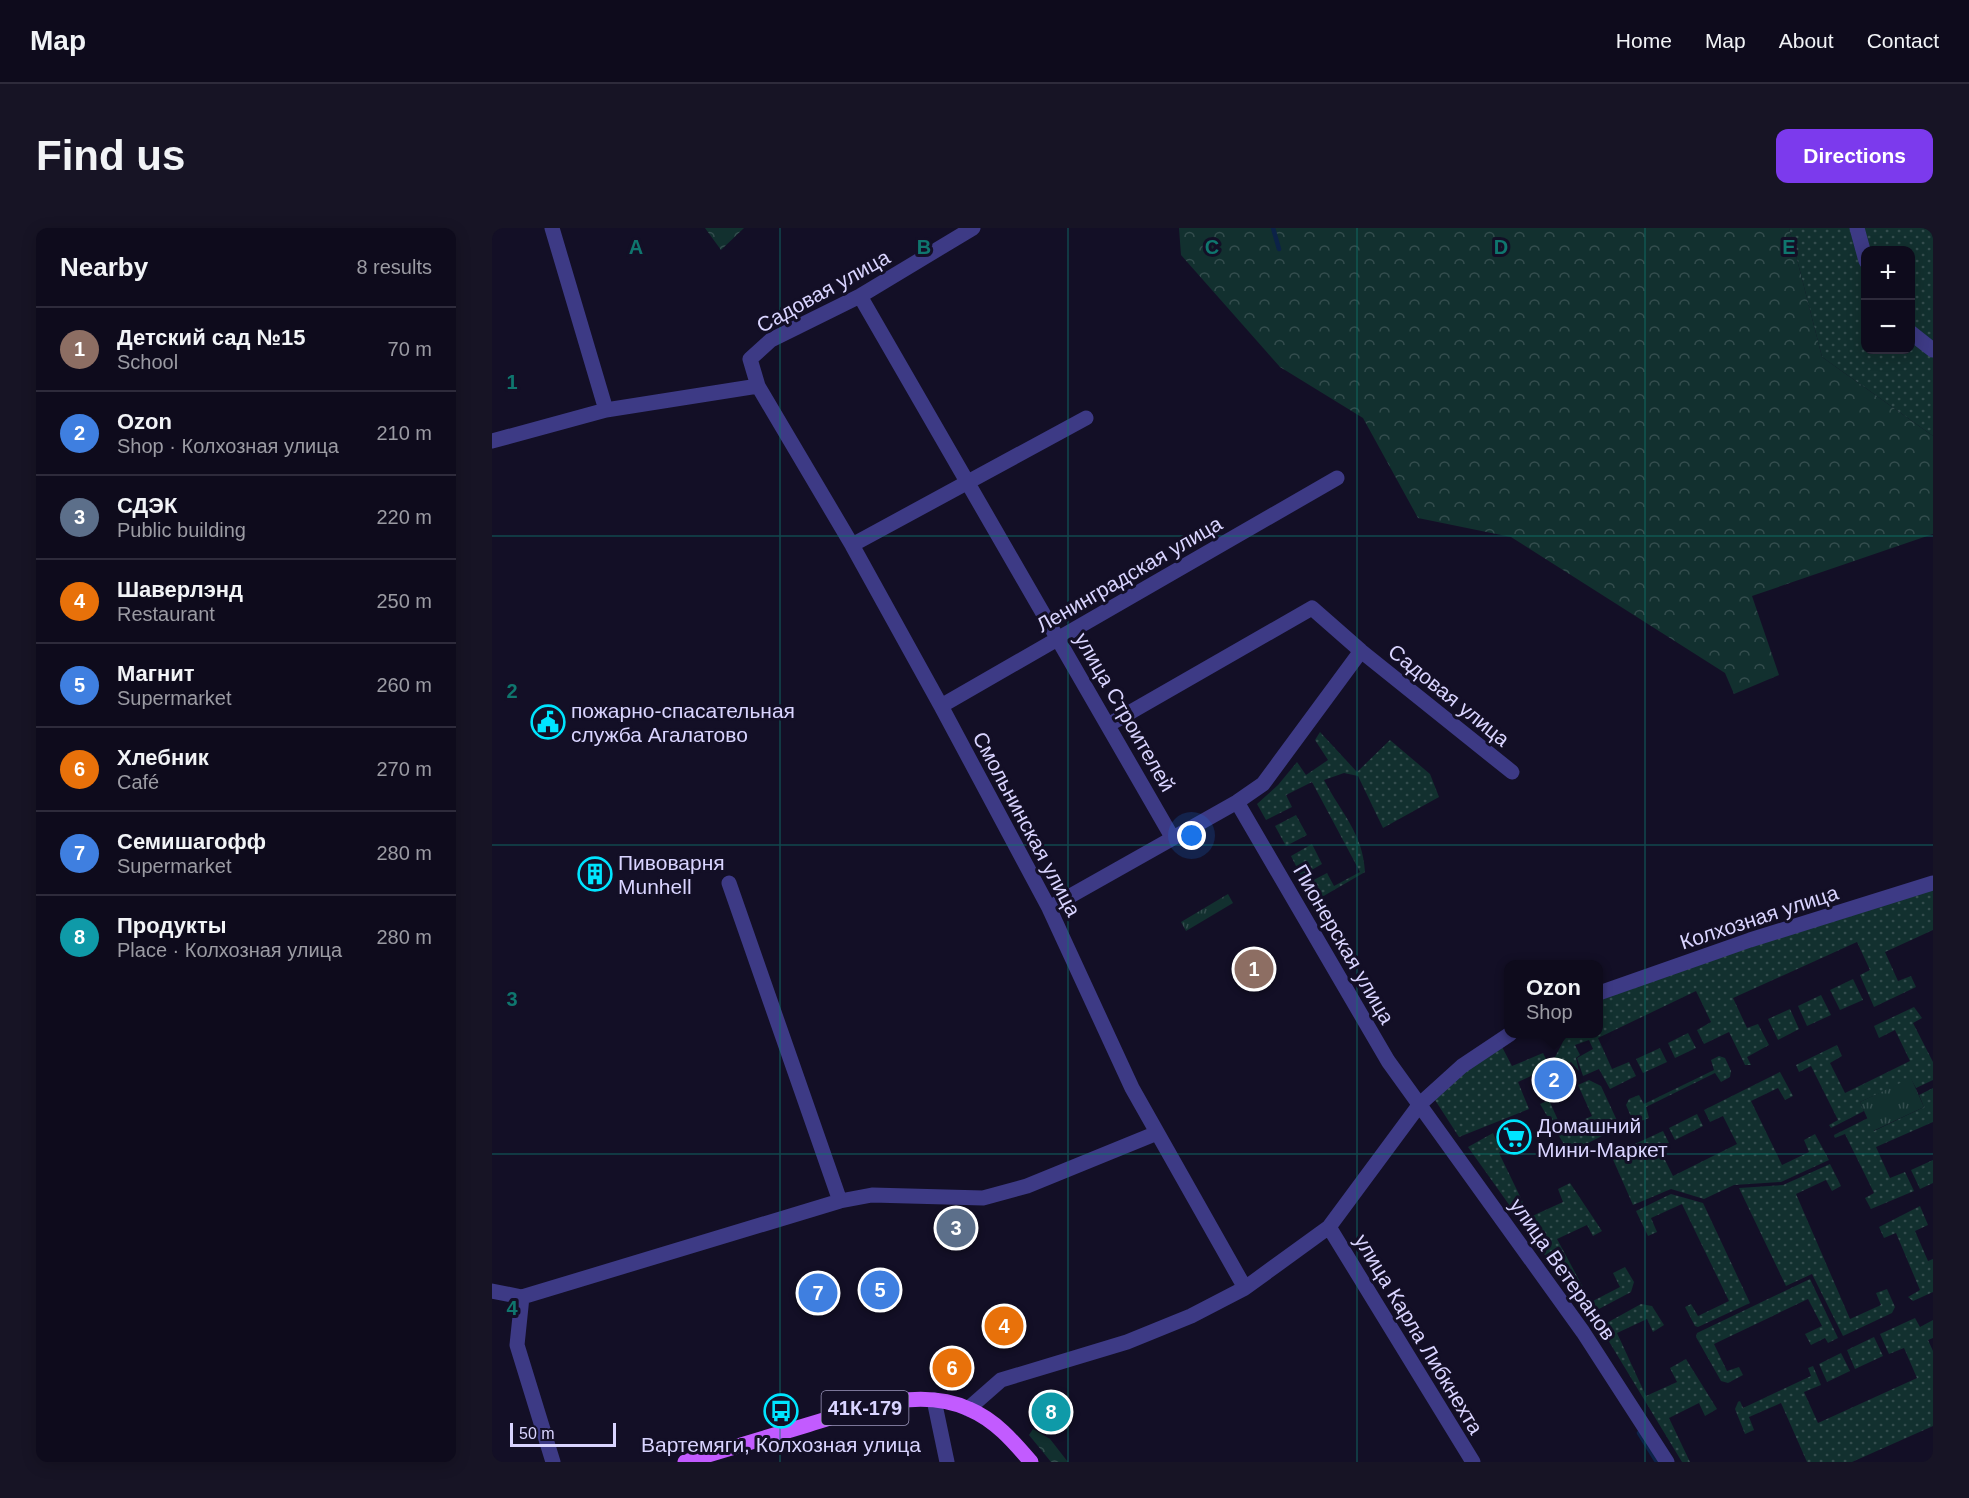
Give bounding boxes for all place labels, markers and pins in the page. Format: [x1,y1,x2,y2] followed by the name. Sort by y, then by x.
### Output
[571,699,795,746] place label: пожарно-спасательная служба Агалатово
[530,704,566,740] public building icon: пожарно-спасательная служба Агалатово
[618,851,725,898] place label: Пивоварня Munhell
[577,856,613,892] building icon: Пивоварня Munhell
[1234,946,1274,992] pin: 1
[1534,1058,1574,1102] pin: 2
[1537,1114,1668,1161] place label: Домашний Мини-Маркет
[1496,1119,1532,1155] supermarket icon: Домашний Мини-Маркет
[936,1206,976,1250] pin: 3
[860,1268,900,1312] pin: 5
[798,1270,838,1316] pin: 7
[984,1304,1024,1348] pin: 4
[932,1346,972,1390] pin: 6
[1032,1390,1070,1434] pin: 8
[763,1393,799,1429] bus stop icon: Вартемяги, Колхозная улица
[641,1433,921,1456] place label: Вартемяги, Колхозная улица

